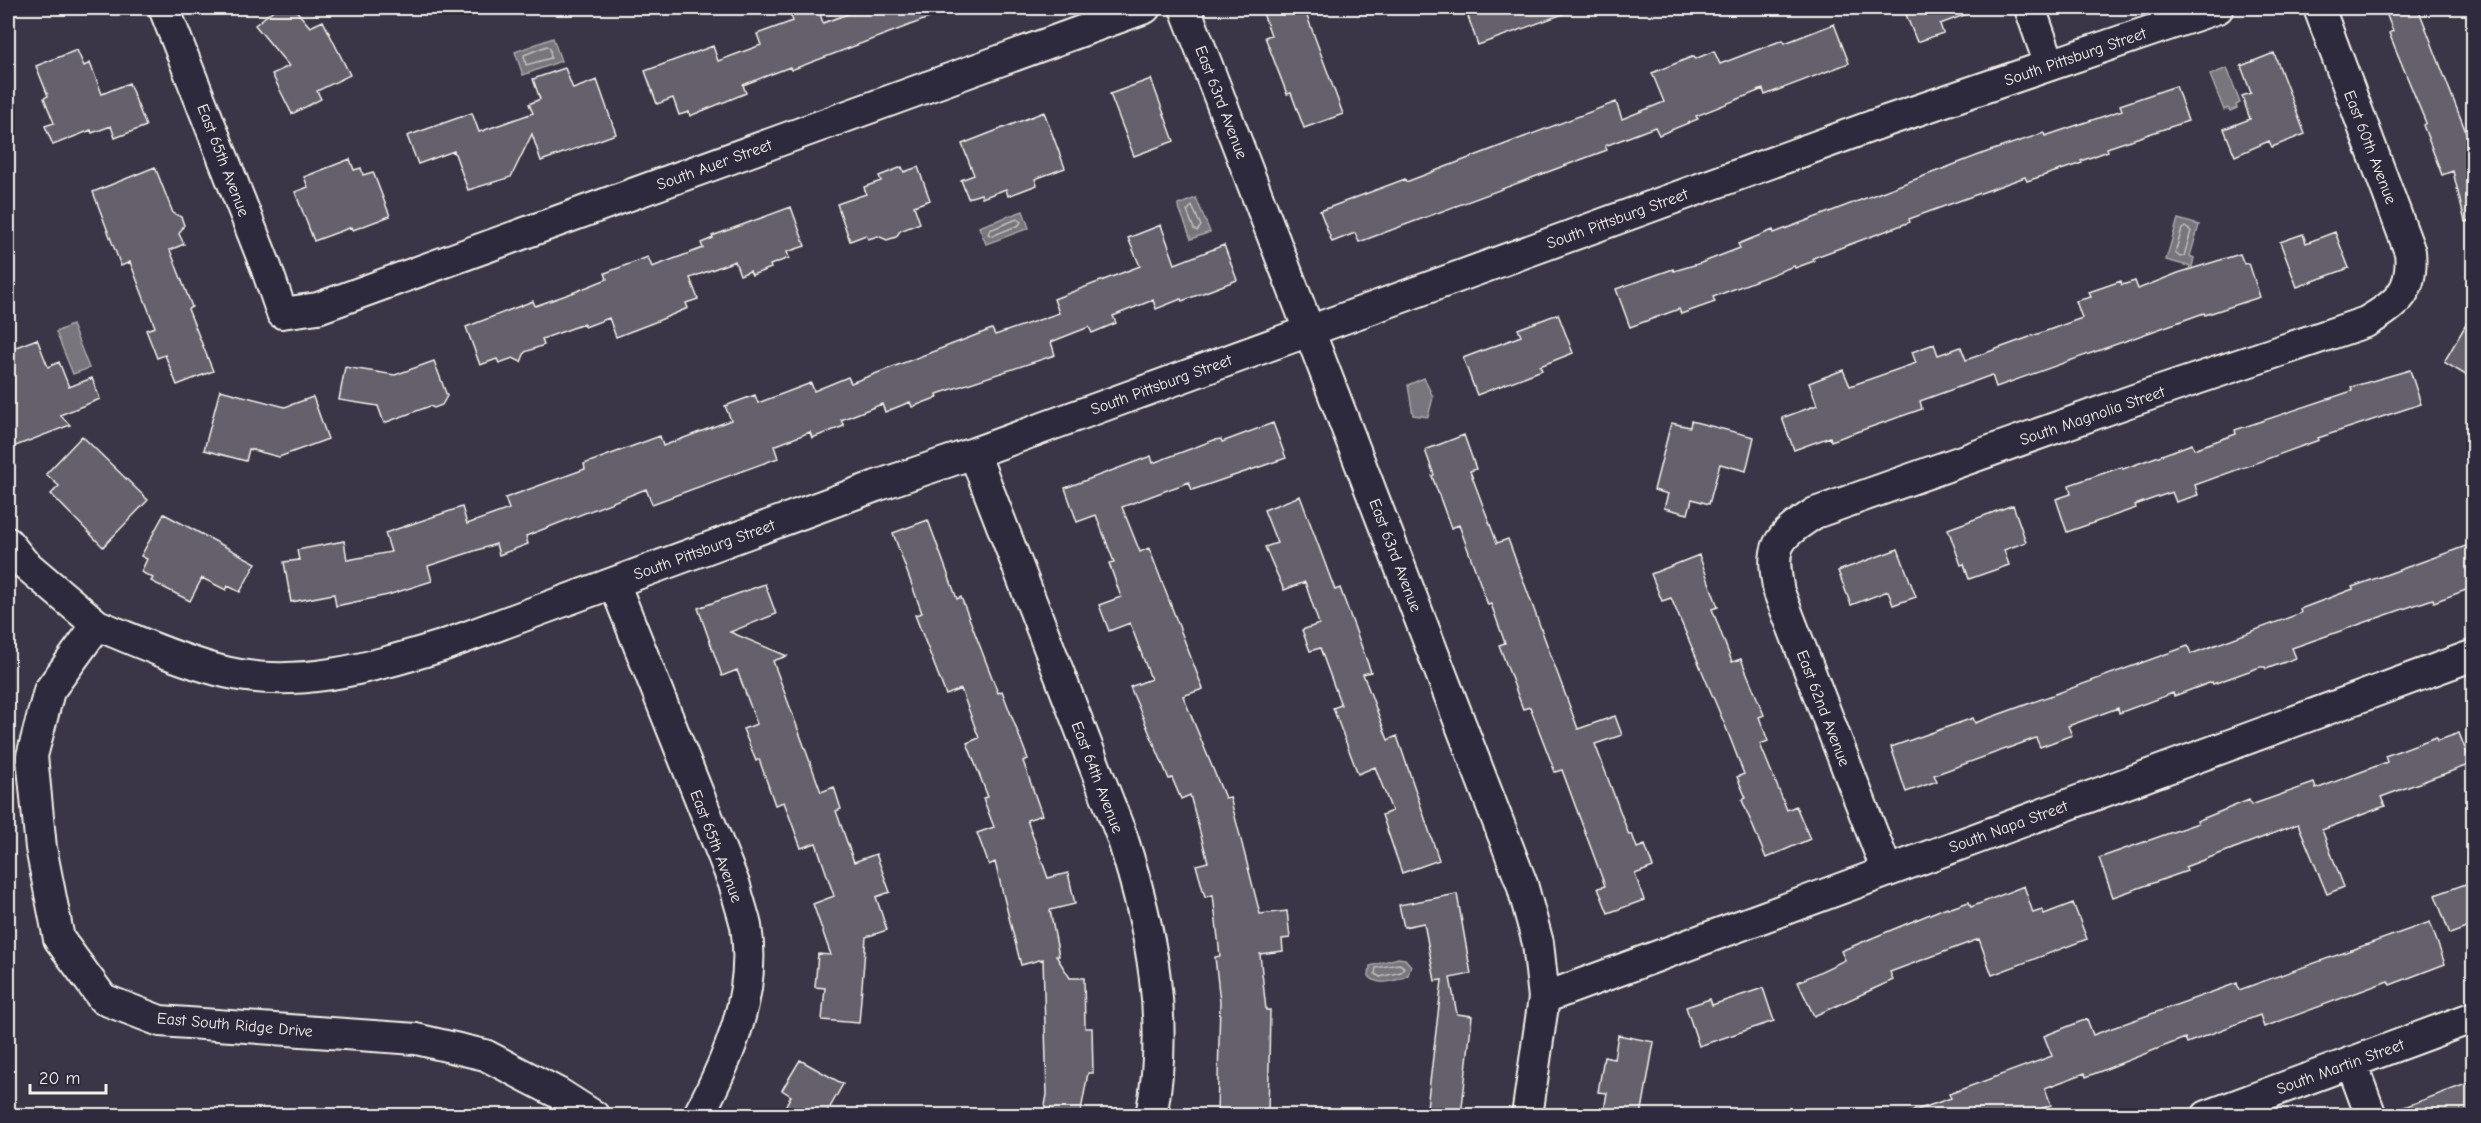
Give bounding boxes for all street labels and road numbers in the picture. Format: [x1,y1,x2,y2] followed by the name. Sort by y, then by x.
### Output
[2002,24,2149,90] street label: South Pittsburg Street
[1191,43,1251,161] street label: East 63rd Avenue
[2340,88,2400,207] street label: East 60th Avenue
[193,102,253,219] street label: East 65th Avenue
[654,136,775,194] street label: South Auer Street
[1544,185,1691,253] street label: South Pittsburg Street
[1088,351,1235,419] street label: South Pittsburg Street
[2017,383,2168,449] street label: South Magnolia Street
[1365,496,1425,614] street label: East 63rd Avenue
[631,516,778,584] street label: South Pittsburg Street
[1793,648,1853,769] street label: East 62nd Avenue
[1067,719,1127,836] street label: East 64th Avenue
[686,788,746,905] street label: East 65th Avenue
[1947,797,2071,857] street label: South Napa Street
[156,1009,314,1041] street label: East South Ridge Drive
[2274,1035,2407,1098] street label: South Martin Street

